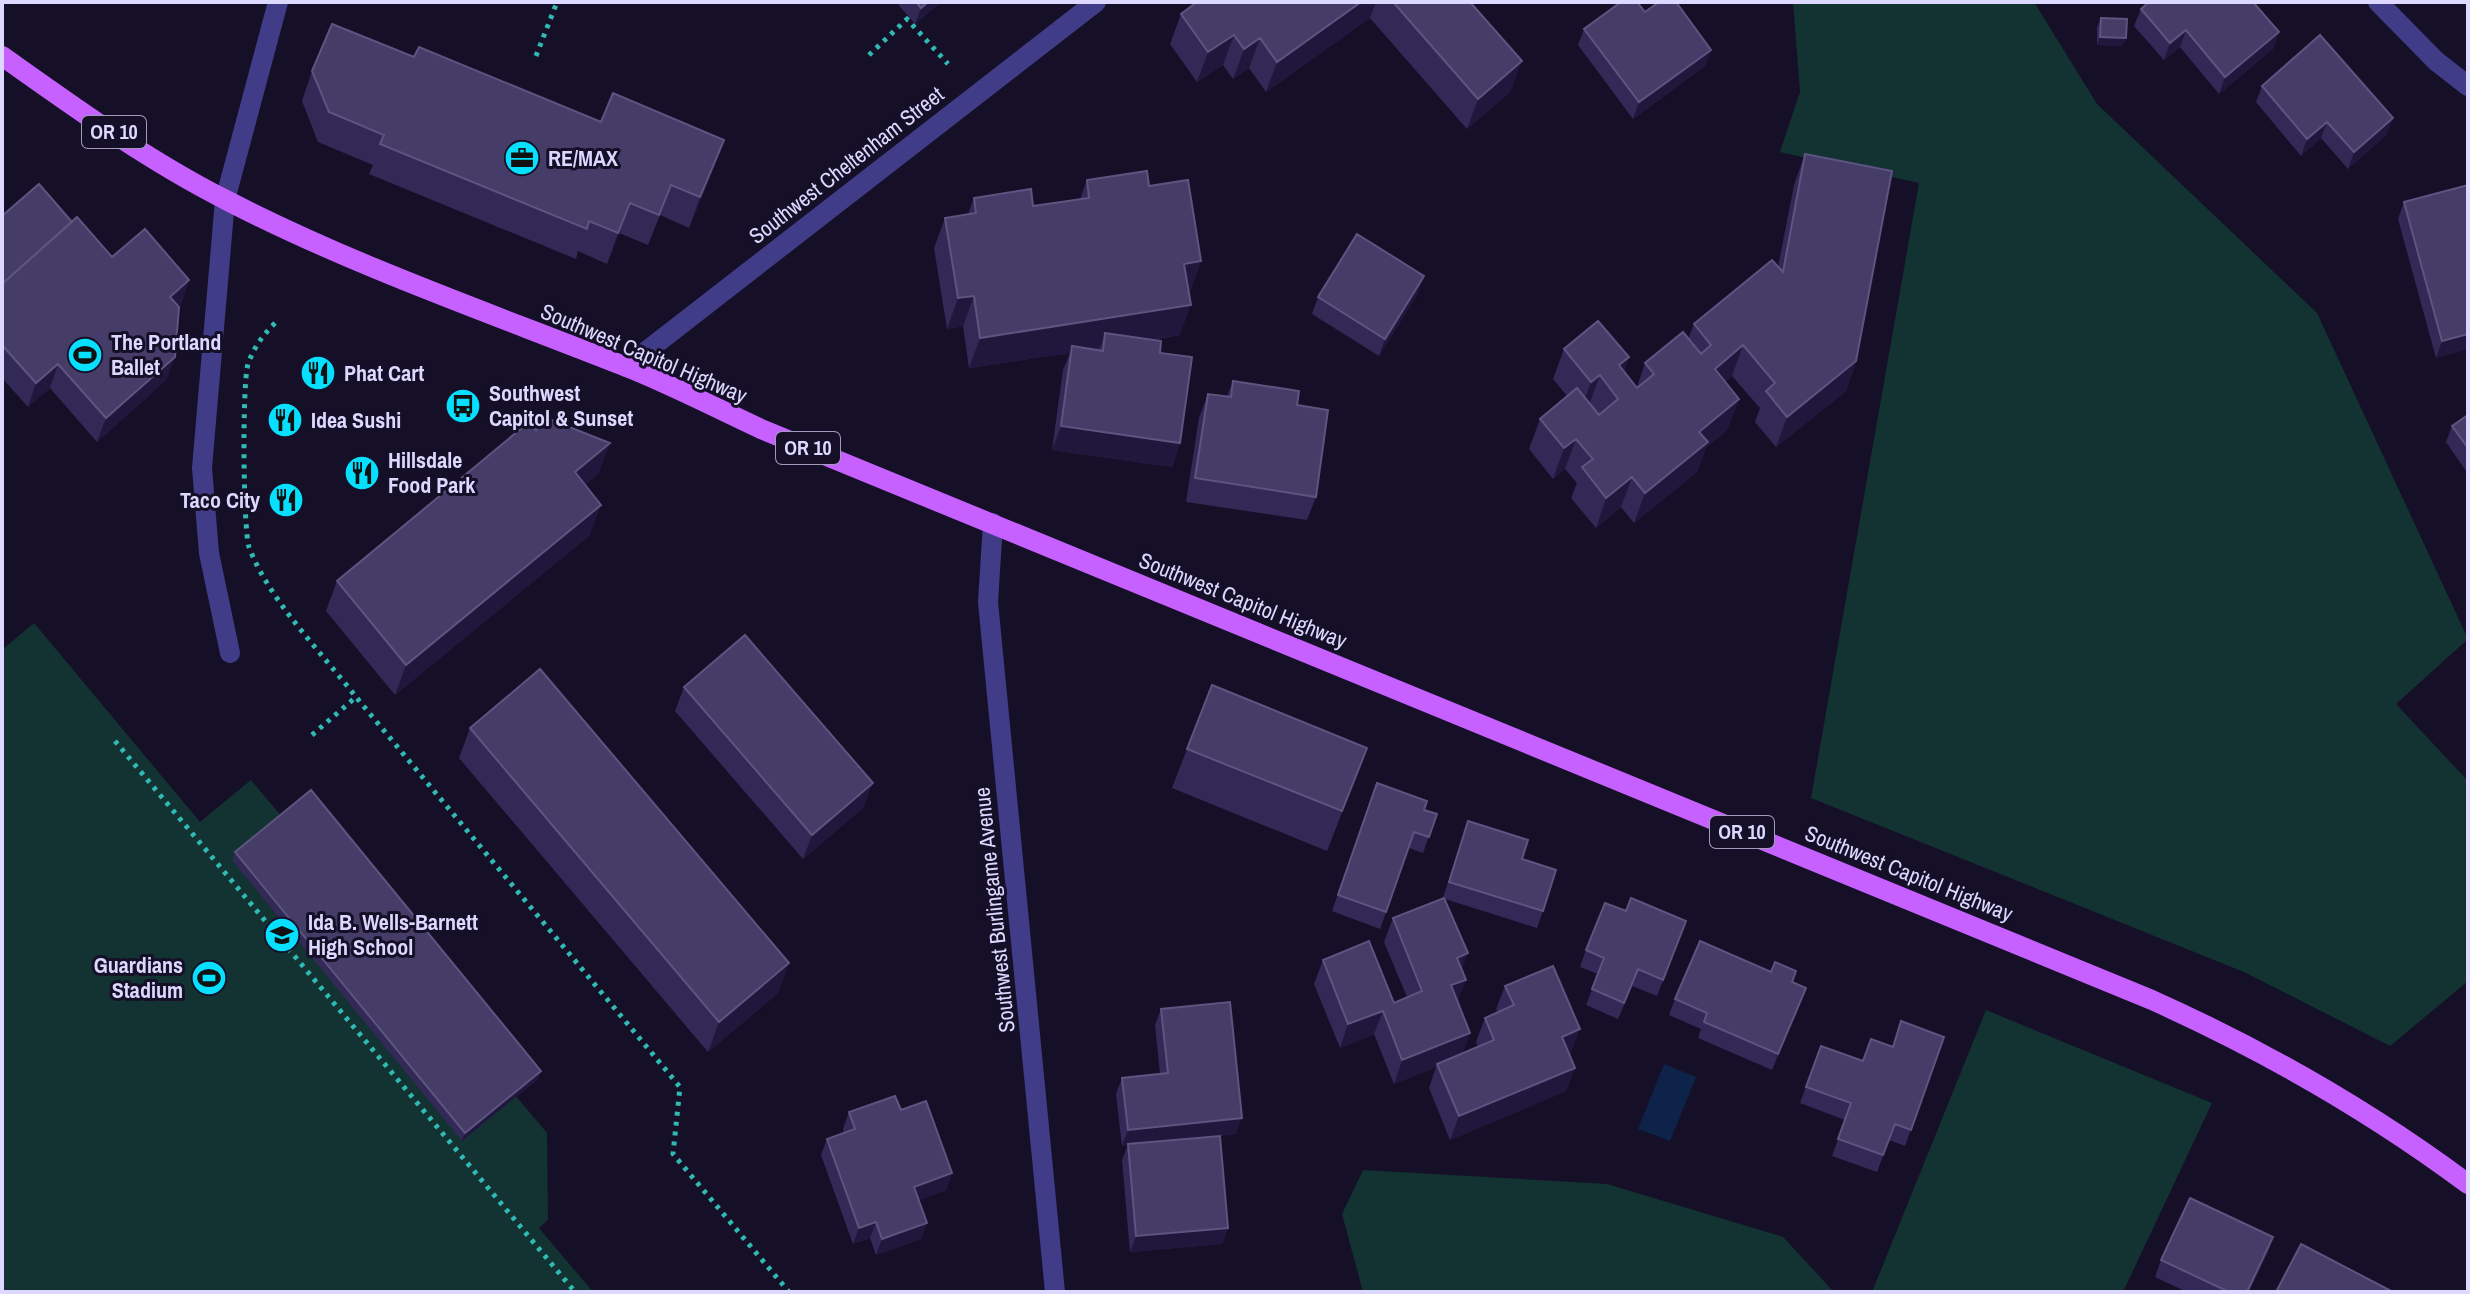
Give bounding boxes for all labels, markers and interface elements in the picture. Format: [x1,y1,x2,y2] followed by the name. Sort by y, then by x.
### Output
[742,79,950,251] street label: Southwest Cheltenham Street
[82,116,146,148] road number: OR 10
[503,139,541,177] office icon: RE/MAX
[548,143,619,173] place label: RE/MAX
[536,296,752,410] street label: Southwest Capitol Highway
[111,327,221,382] place label: The Portland Ballet
[66,336,104,374] sports icon: The Portland Ballet
[299,354,337,392] restaurant icon: Phat Cart
[344,358,424,388] place label: Phat Cart
[489,378,633,433] place label: Southwest Capitol & Sunset
[444,387,482,425] bus stop icon: Southwest Capitol & Sunset
[266,401,304,439] restaurant icon: Idea Sushi
[311,405,401,435] place label: Idea Sushi
[776,432,840,464] road number: OR 10
[388,445,476,500] place label: Hillsdale Food Park
[343,454,381,492] restaurant icon: Hillsdale Food Park
[267,481,305,519] restaurant icon: Taco City
[180,485,260,515] place label: Taco City
[1135,545,1351,655] street label: Southwest Capitol Highway
[966,786,1022,1034] street label: Southwest Burlingame Avenue
[1710,816,1774,848] road number: OR 10
[1801,818,2017,928] street label: Southwest Capitol Highway
[308,907,478,962] place label: Ida B. Wells-Barnett High School
[263,916,301,954] school or university icon: Ida B. Wells-Barnett High School
[94,950,183,1005] place label: Guardians Stadium
[190,959,228,997] sports icon: Guardians Stadium

